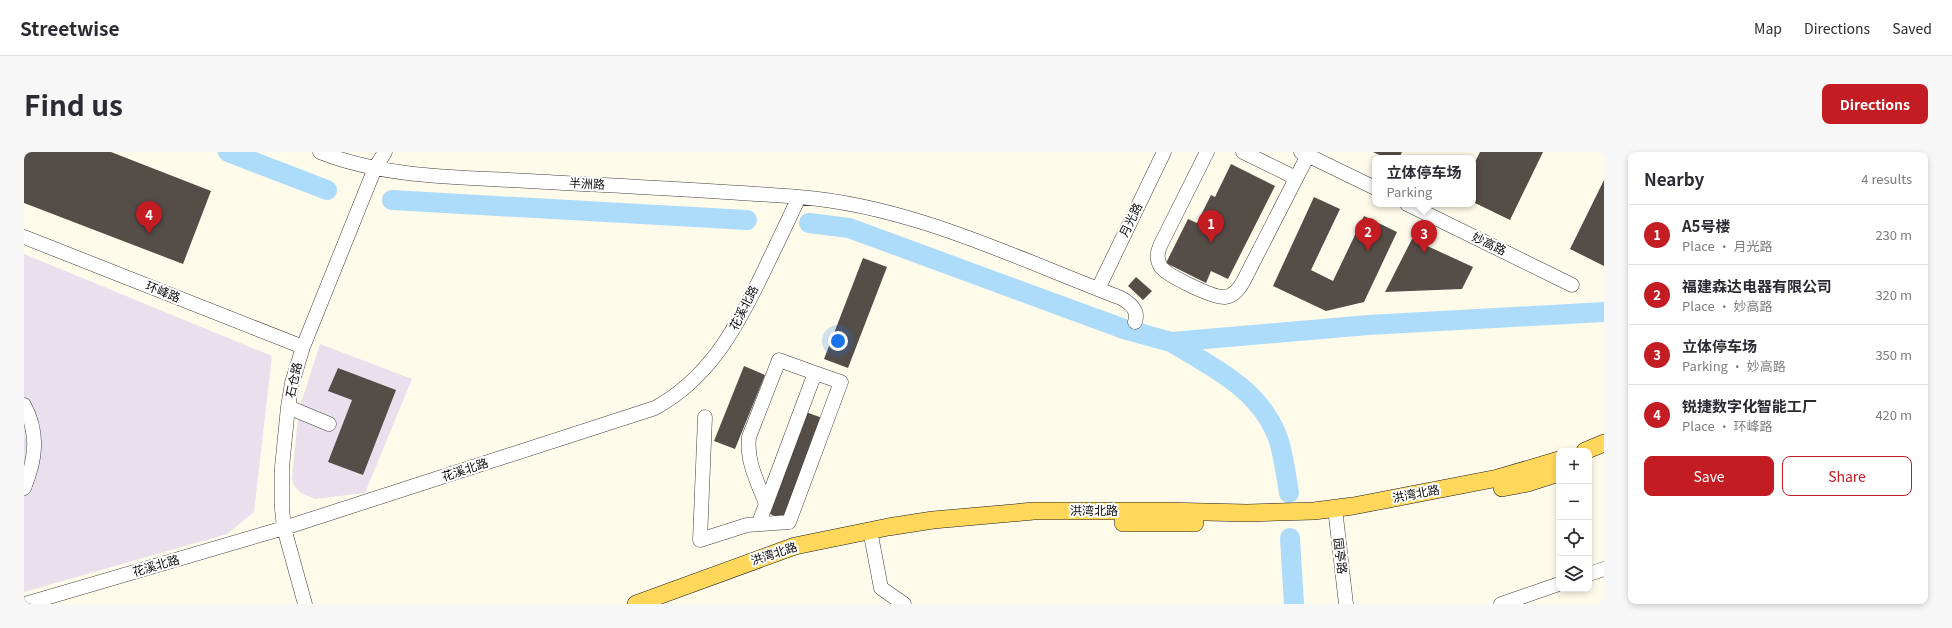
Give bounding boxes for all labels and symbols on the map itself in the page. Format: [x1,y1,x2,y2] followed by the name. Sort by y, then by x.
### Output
[569,173,606,192] street label: 半洲路
[1114,199,1145,239] street label: 月光路
[136,201,162,234] pin: 4
[1198,210,1224,243] pin: 1
[1355,218,1381,251] pin: 2
[1411,220,1437,253] pin: 3
[1470,227,1510,258] street label: 妙高路
[144,276,183,305] street label: 环峰路
[724,282,761,333] street label: 花溪北路
[828,331,848,351] your location
[280,360,305,399] street label: 石仓路
[439,453,490,484] street label: 花溪北路
[1391,480,1441,505] street label: 洪湾北路
[1070,501,1118,518] street label: 洪湾北路
[748,537,799,568] street label: 洪湾北路
[1331,537,1352,575] street label: 园亭路
[130,550,181,579] street label: 花溪北路

